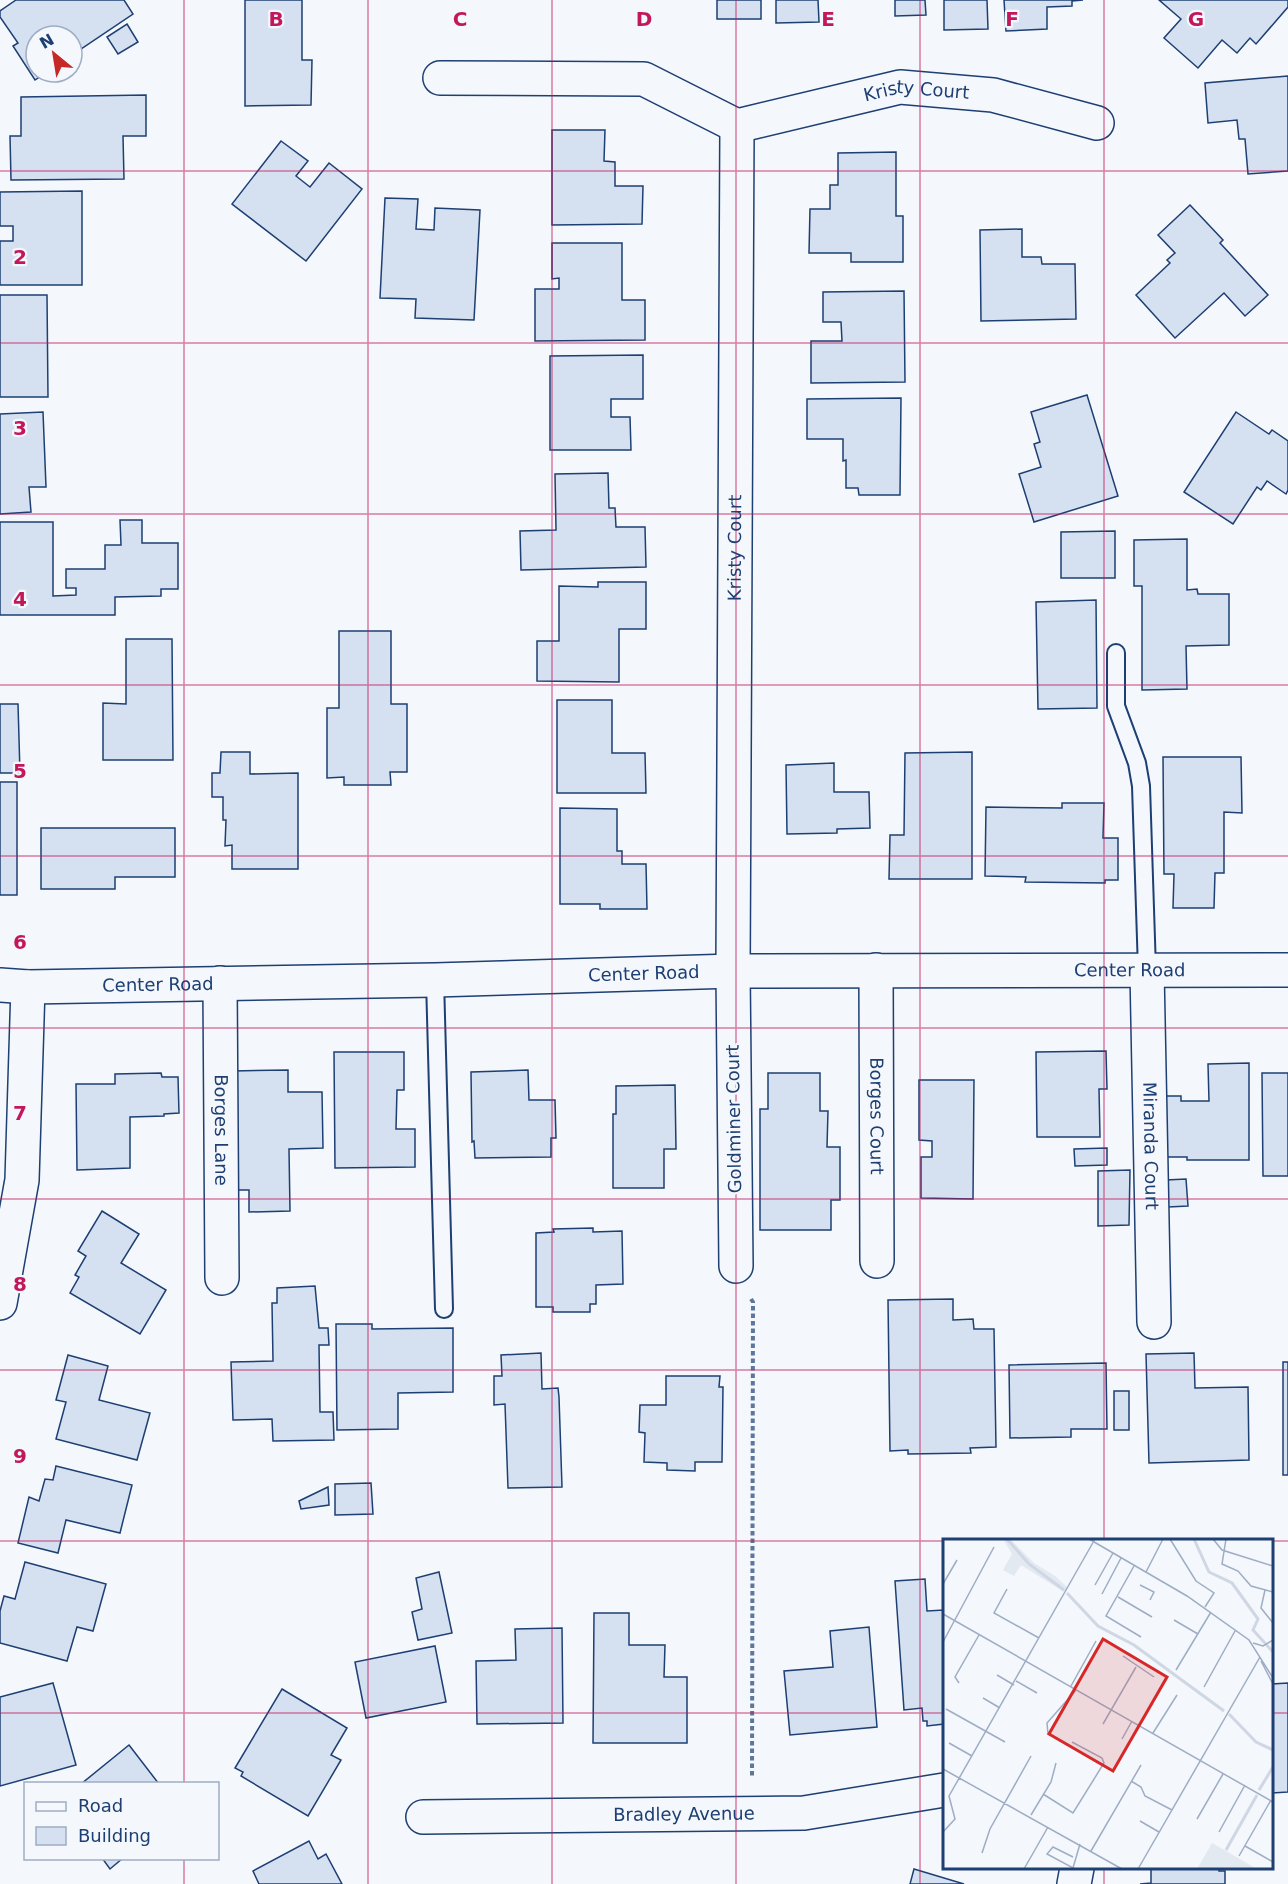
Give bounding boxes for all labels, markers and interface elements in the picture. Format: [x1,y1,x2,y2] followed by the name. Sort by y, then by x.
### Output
[268,7,284,31] text: B
[453,7,467,31] text: C
[636,7,652,31] text: D
[821,7,835,31] text: E
[1005,7,1019,31] text: F
[1188,7,1204,31] text: G
[24,24,84,84] north arrow
[36,30,57,53] text: N
[861,76,970,105] street label: Kristy Court
[13,245,27,269] text: 2
[13,416,27,440] text: 3
[724,495,745,601] street label: Kristy Court
[13,587,27,611] text: 4
[13,759,27,783] text: 5
[13,930,27,954] text: 6
[1074,959,1186,980] street label: Center Road
[588,961,700,985] street label: Center Road
[102,973,214,996] street label: Center Road
[722,1044,745,1194] street label: Goldminer Court
[866,1057,888,1175] street label: Borges Court
[211,1074,232,1186] street label: Borges Lane
[1139,1082,1163,1210] street label: Miranda Court
[13,1101,27,1125] text: 7
[13,1272,27,1296] text: 8
[13,1444,27,1468] text: 9
[943,1539,1273,1869] inset map
[24,1782,219,1860] legend
[78,1795,123,1816] text: Road
[613,1803,755,1825] street label: Bradley Avenue
[78,1825,151,1846] text: Building

